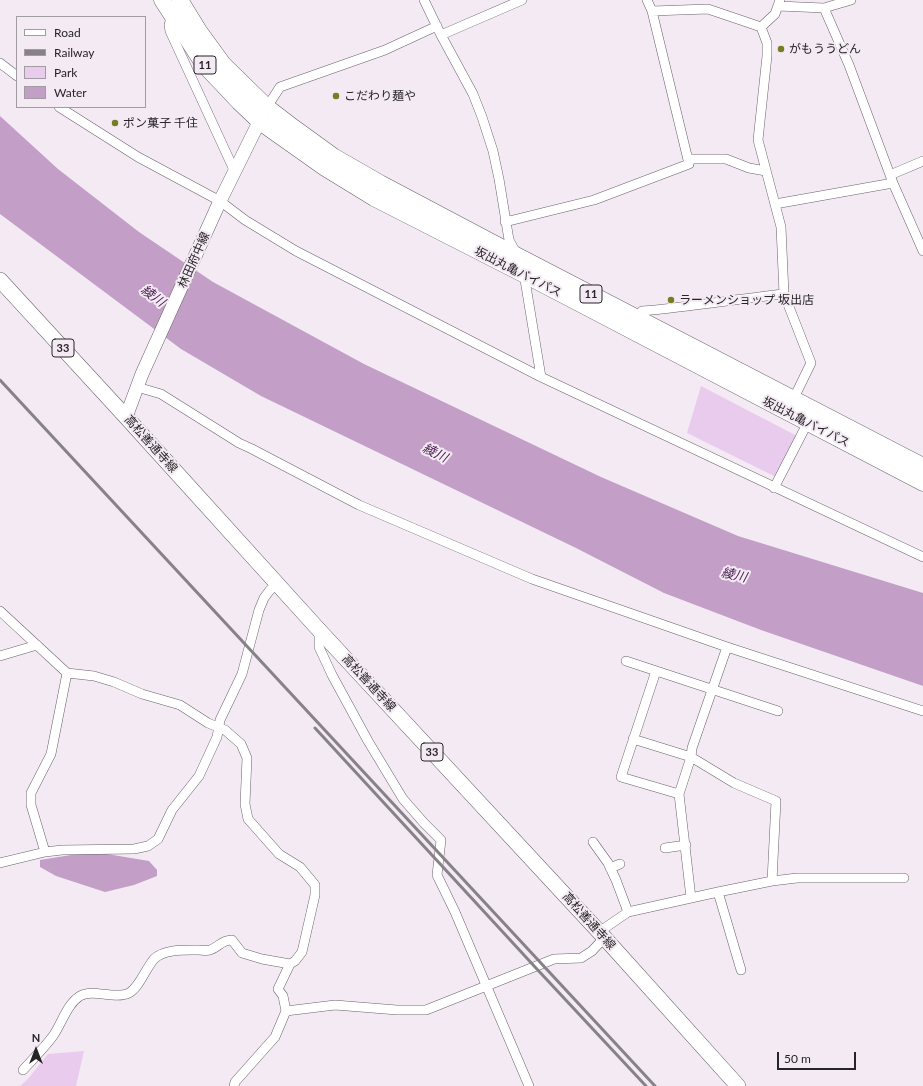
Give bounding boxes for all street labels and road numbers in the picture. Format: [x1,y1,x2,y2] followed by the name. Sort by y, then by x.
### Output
[194,56,216,74] road number: 11
[175,230,213,290] street label: 林田府中線
[472,244,564,300] street label: 坂出丸亀バイパス
[580,285,602,303] road number: 11
[52,339,74,357] road number: 33
[760,394,852,450] street label: 坂出丸亀バイパス
[122,412,180,476] street label: 高松善通寺線
[339,652,399,714] street label: 高松善通寺線
[421,743,443,761] road number: 33
[560,889,618,953] street label: 高松善通寺線

